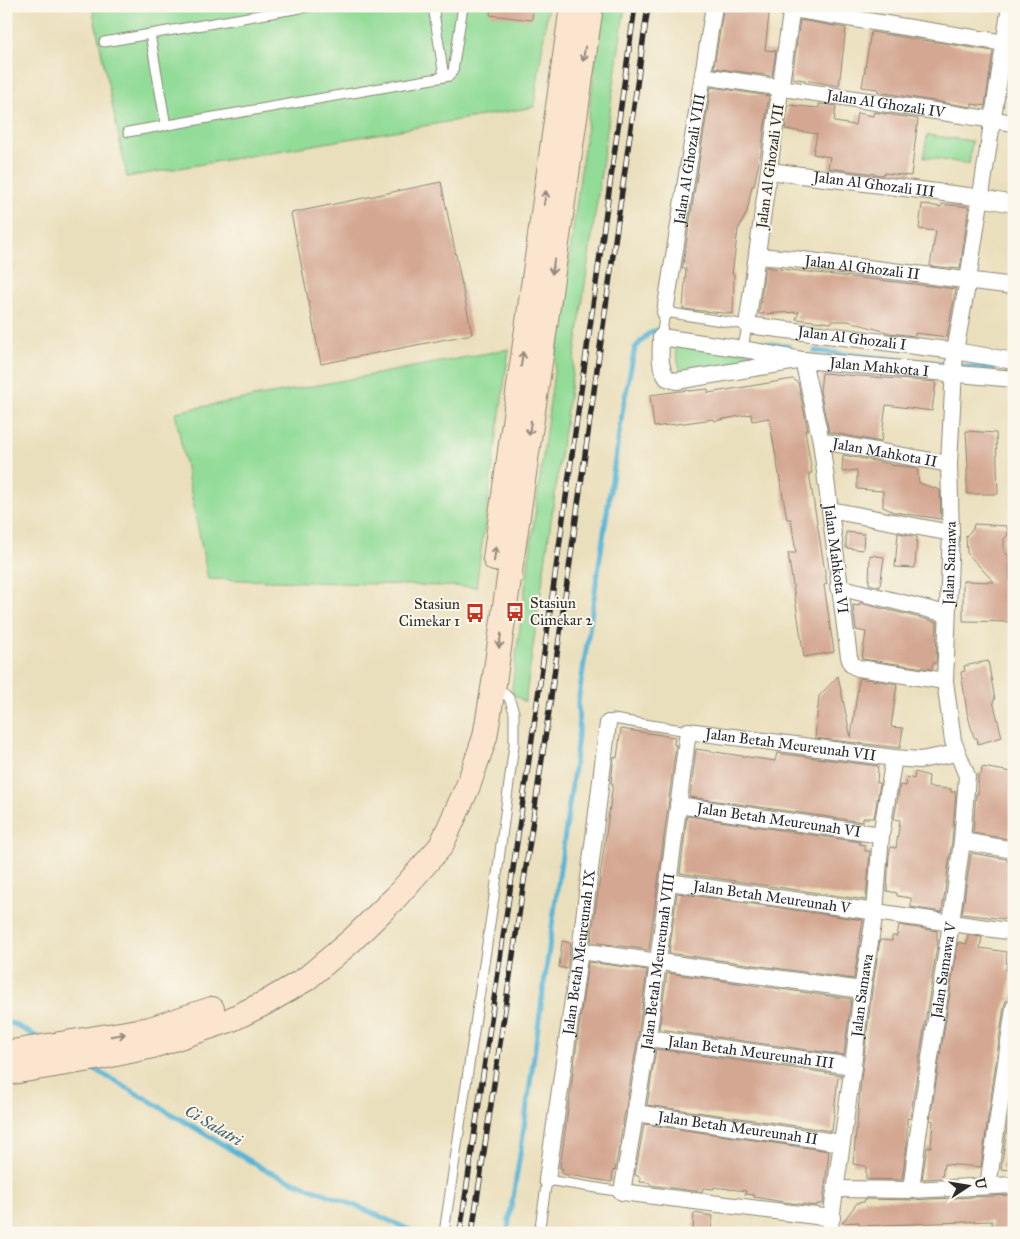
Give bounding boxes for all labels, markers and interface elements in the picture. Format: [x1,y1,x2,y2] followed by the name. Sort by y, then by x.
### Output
[579,46,589,62] one-way arrow
[823,86,947,122] street label: Jalan Al Ghozali IV
[670,92,709,228] street label: Jalan Al Ghozali VIII
[752,102,789,232] street label: Jalan Al Ghozali VII
[810,167,936,201] street label: Jalan Al Ghozali III
[540,190,550,206] one-way arrow
[802,251,921,283] street label: Jalan Al Ghozali II
[548,259,558,275] one-way arrow
[795,322,907,354] street label: Jalan Al Ghozali I
[517,351,527,367] one-way arrow
[827,353,930,380] street label: Jalan Mahkota I
[525,420,535,436] one-way arrow
[829,434,939,471] street label: Jalan Mahkota II
[819,501,852,615] street label: Jalan Mahkota VI
[939,520,960,608] street label: Jalan Samawa
[491,547,501,563] one-way arrow
[530,594,593,629] place label: Stasiun Cimekar 2
[399,595,460,630] place label: Stasiun Cimekar 1
[504,601,526,623] bus stop icon: Stasiun Cimekar 2
[464,602,486,624] bus stop icon: Stasiun Cimekar 1
[494,633,504,649] one-way arrow
[702,724,877,765] street label: Jalan Betah Meureunah VII
[694,799,862,841] street label: Jalan Betah Meureunah VI
[559,868,599,1038] street label: Jalan Betah Meureunah IX
[637,872,678,1053] street label: Jalan Betah Meureunah VIII
[690,876,852,917] street label: Jalan Betah Meureunah V
[927,920,960,1022] street label: Jalan Samawa V
[847,952,877,1040] street label: Jalan Samawa
[110,1029,126,1039] one-way arrow
[665,1032,835,1072] street label: Jalan Betah Meureunah III
[182,1101,246,1150] water label: Ci Salatri
[655,1107,819,1148] street label: Jalan Betah Meureunah II
[942,1162,992,1212] north arrow
[971,1176,990,1191] text: U

